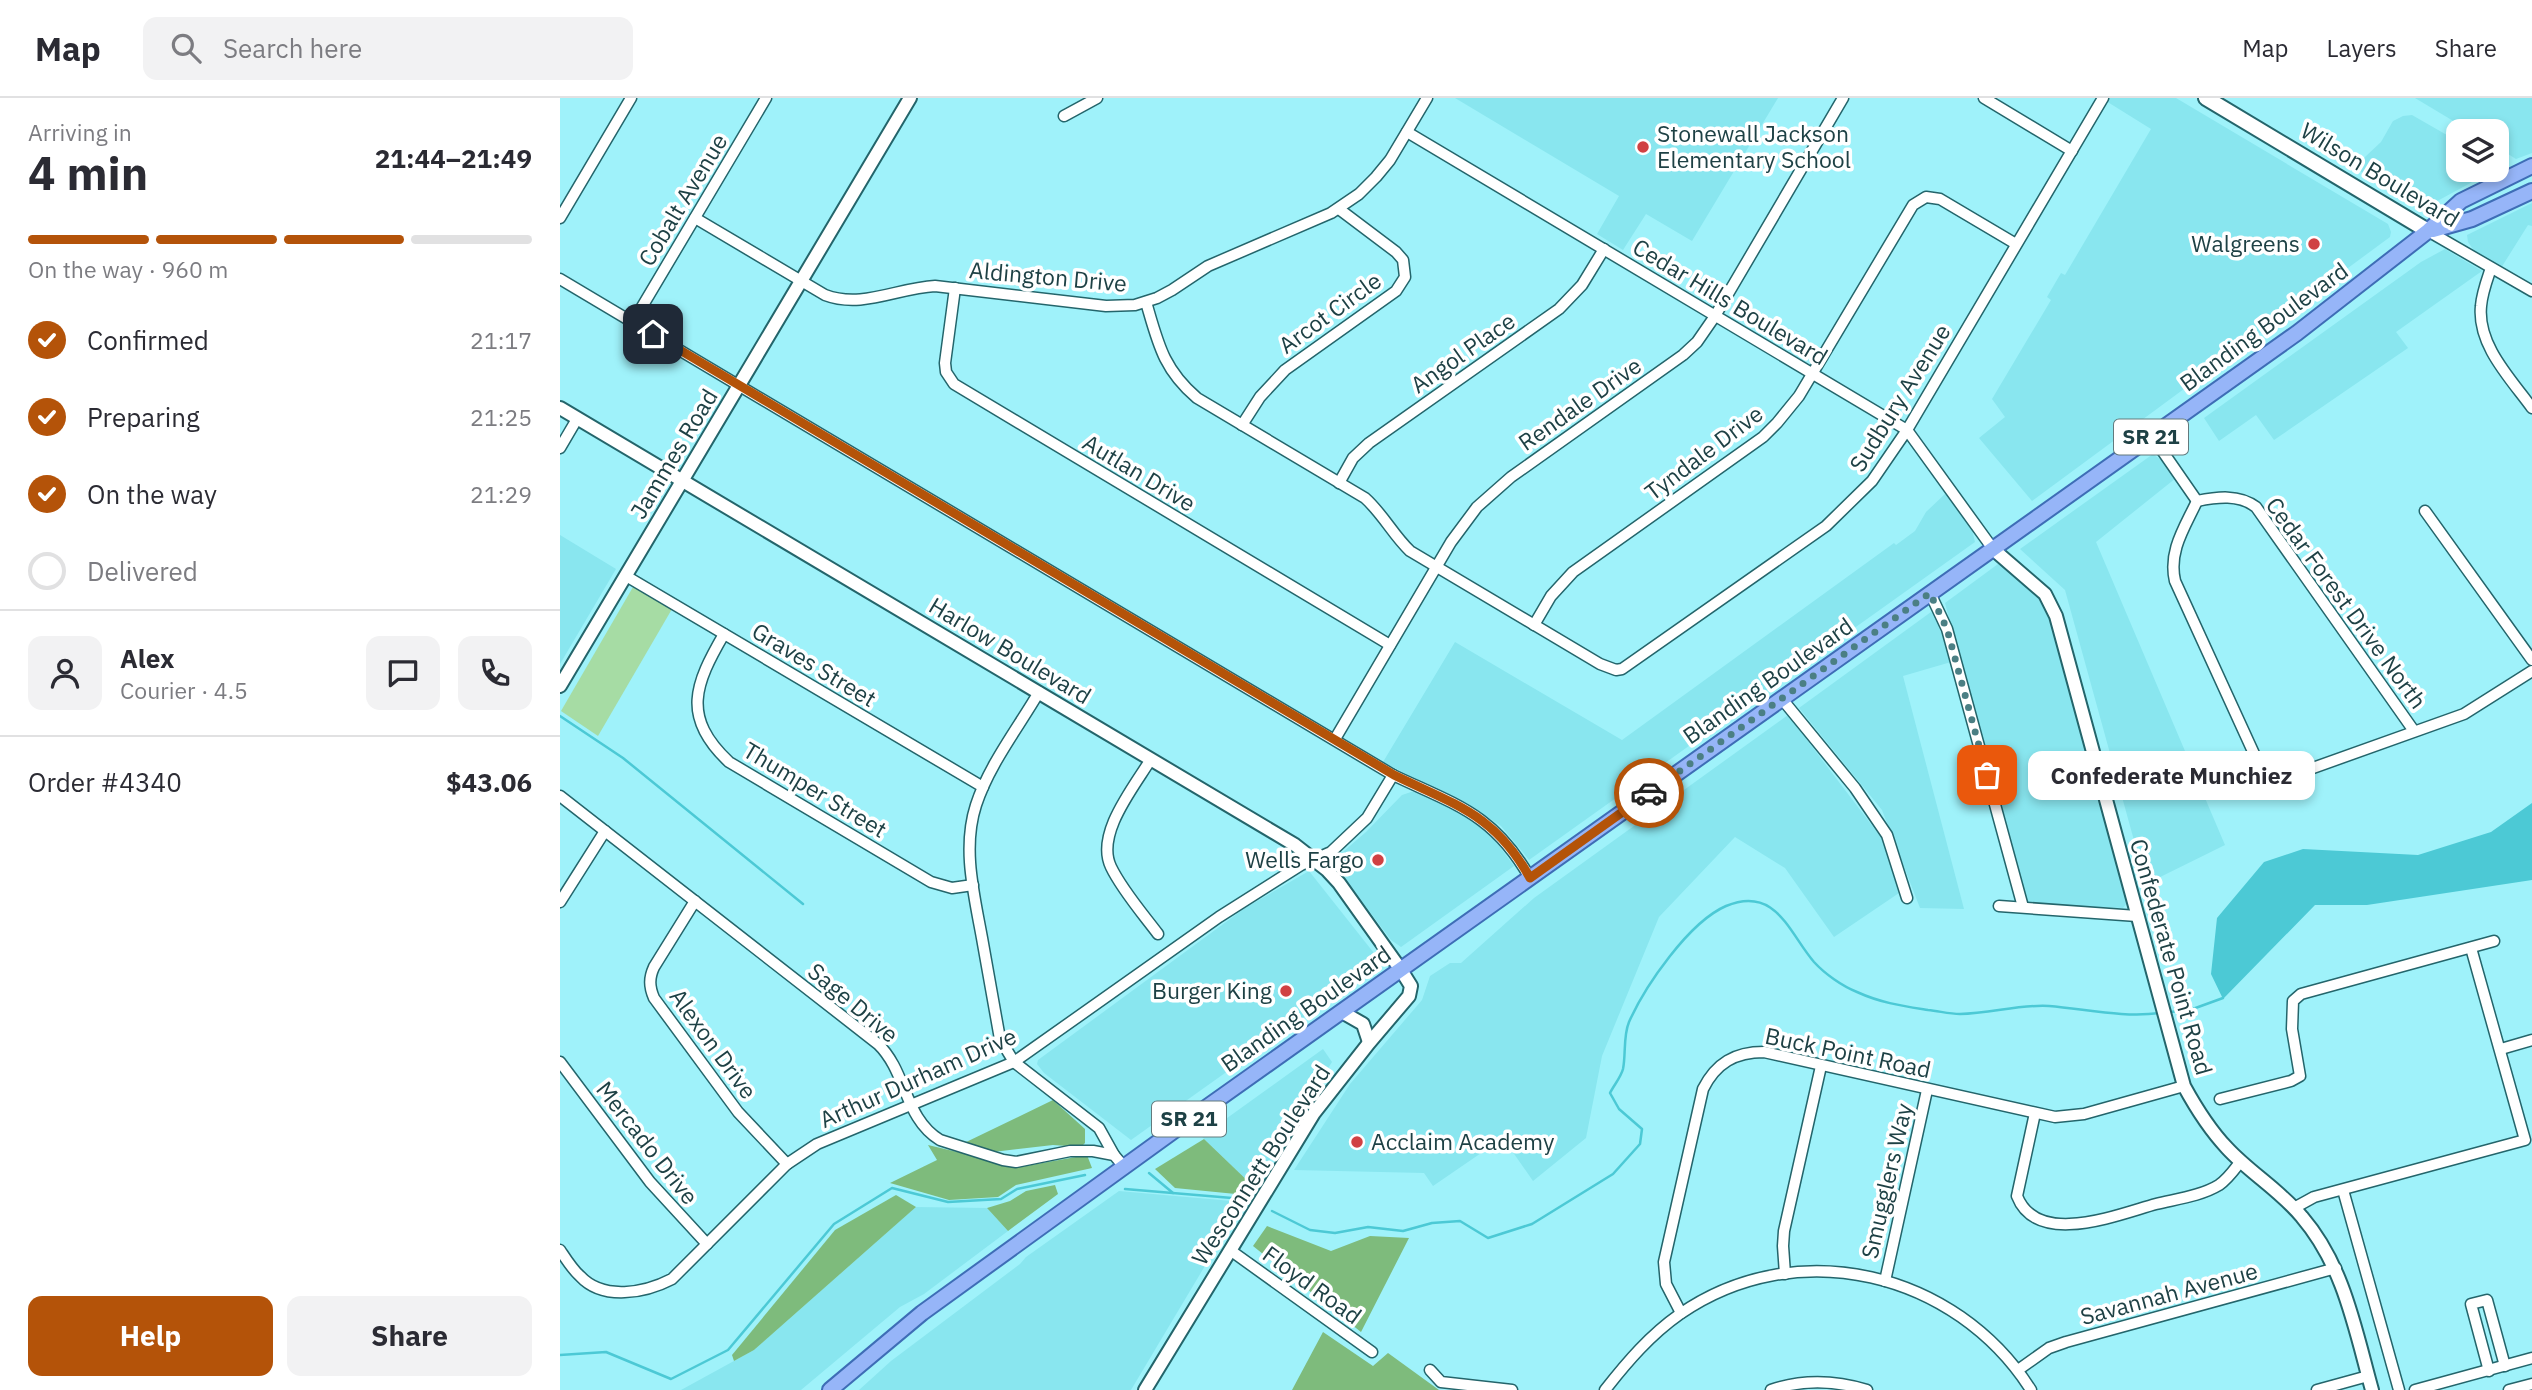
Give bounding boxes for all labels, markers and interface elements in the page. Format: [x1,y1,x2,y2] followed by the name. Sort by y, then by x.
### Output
[143,17,633,80] search box
[35,27,101,70] text: Map
[167,29,205,67] icon: search
[223,31,362,65] text: Search here
[2242,32,2289,64] text: Map
[2327,32,2397,64] text: Layers
[2435,32,2497,64] text: Share
[2296,115,2465,233] street label: Wilson Boulevard
[28,117,132,147] text: Arriving in
[1657,118,1851,174] place label: Stonewall Jackson Elementary School
[2446,119,2509,182] map controls
[2446,119,2509,182] button: layers
[631,128,733,271] street label: Cobalt Avenue
[1635,139,1651,155] marker: Stonewall Jackson Elementary School
[375,141,532,175] text: 21:44–21:49
[28,143,148,203] text: 4 min
[2191,228,2300,258] place label: Walgreens
[1628,231,1833,371] street label: Cedar Hills Boulevard
[2306,236,2322,252] marker: Walgreens
[28,254,228,284] text: On the way · 960 m
[968,254,1128,298] street label: Aldington Drive
[2173,255,2354,397] street label: Blanding Boulevard
[1272,265,1387,360] street label: Arcot Circle
[623,304,683,364] pin
[1404,305,1521,399] street label: Angol Place
[634,315,672,353] icon: home
[1842,318,1957,477] street label: Sudbury Avenue
[28,321,66,359] icon: check
[87,323,209,357] text: Confirmed
[470,325,532,355] text: 21:17
[1512,350,1647,457] street label: Rendale Drive
[623,383,724,524] street label: Jammes Road
[28,398,66,436] icon: check
[1638,398,1768,506] street label: Tyndale Drive
[87,400,200,434] text: Preparing
[470,402,532,432] text: 21:25
[2114,420,2188,454] road number: SR 21
[1078,427,1201,518] street label: Autlan Drive
[28,475,66,513] icon: check
[87,477,217,511] text: On the way
[470,479,532,509] text: 21:29
[2260,491,2434,714] street label: Cedar Forest Drive North
[87,554,198,588] text: Delivered
[924,590,1097,710] street label: Harlow Boulevard
[1676,610,1858,750] street label: Blanding Boulevard
[747,615,882,713] street label: Graves Street
[28,636,102,710] button: person
[366,636,440,710] button: chat
[458,636,532,710] button: phone
[120,641,174,675] text: Alex
[120,675,248,705] text: Courier · 4.5
[738,734,893,844] street label: Thumper Street
[1957,745,2017,805] pin
[2029,750,2316,800] callout: Confederate Munchiez
[1968,756,2006,794] icon: bag
[1614,758,1684,828] courier
[2051,760,2292,790] text: Confederate Munchiez
[28,765,182,799] text: Order #4340
[446,765,532,799] text: $43.06
[1630,774,1668,812] icon: car
[2124,835,2220,1078] street label: Confederate Point Road
[1245,844,1364,874] place label: Wells Fargo
[1370,852,1386,868] marker: Wells Fargo
[1214,938,1396,1078] street label: Blanding Boulevard
[802,956,905,1049] street label: Sage Drive
[1152,975,1272,1005] place label: Burger King
[664,982,764,1105] street label: Alexon Drive
[1278,983,1294,999] marker: Burger King
[814,1020,1021,1134] street label: Arthur Durham Drive
[1763,1020,1934,1084] street label: Buck Point Road
[1184,1059,1336,1270] street label: Wesconnett Boulevard
[590,1075,705,1210] street label: Mercado Drive
[1854,1100,1919,1261] street label: Smugglers Way
[1152,1102,1226,1136] road number: SR 21
[1371,1126,1555,1156] place label: Acclaim Academy
[1349,1134,1365,1150] marker: Acclaim Academy
[1257,1238,1368,1330] street label: Floyd Road
[2077,1255,2261,1331] street label: Savannah Avenue
[28,1296,273,1376] button: Help
[287,1296,532,1376] button: Share

